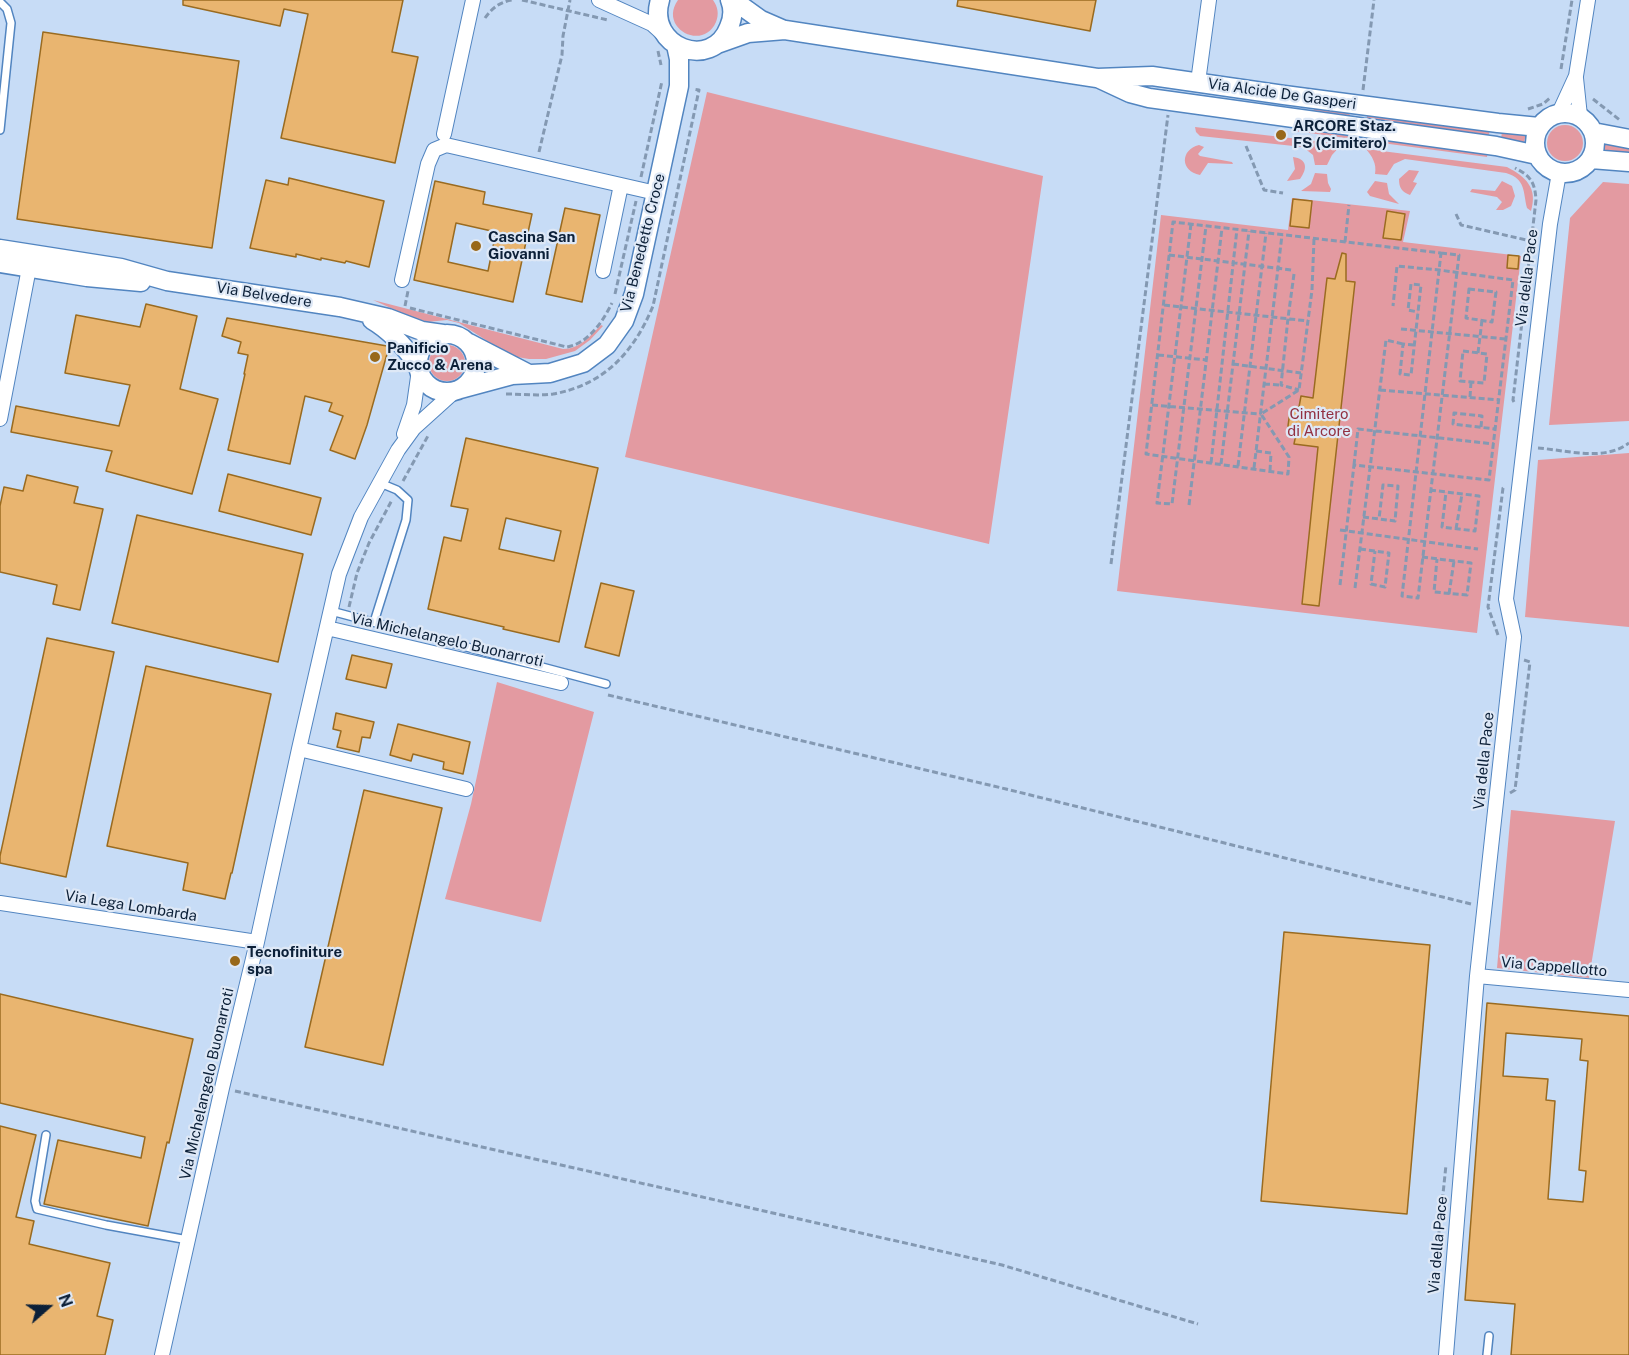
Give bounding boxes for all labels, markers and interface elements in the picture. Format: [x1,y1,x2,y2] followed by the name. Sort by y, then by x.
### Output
[1207,75,1357,113] street label: Via Alcide De Gasperi
[1293,117,1396,152] place label: ARCORE Staz. FS (Cimitero)
[1274,128,1288,142] marker: ARCORE Staz. FS (Cimitero)
[617,172,669,314] street label: Via Benedetto Croce
[488,228,575,263] place label: Cascina San Giovanni
[1512,228,1542,328] street label: Via della Pace
[469,239,483,253] marker: Cascina San Giovanni
[215,279,313,311] street label: Via Belvedere
[387,339,492,374] place label: Panificio Zucco & Arena
[368,350,382,364] marker: Panificio Zucco & Arena
[1287,405,1351,440] park label: Cimitero di Arcore
[349,609,545,671] street label: Via Michelangelo Buonarroti
[1470,711,1498,811] street label: Via della Pace
[64,887,198,925] street label: Via Lega Lombarda
[247,943,342,978] place label: Tecnofiniture spa
[1500,953,1608,981] street label: Via Cappellotto
[228,954,242,968] marker: Tecnofiniture spa
[176,986,238,1182] street label: Via Michelangelo Buonarroti
[1425,1195,1451,1295] street label: Via della Pace
[18,1277,78,1337] north arrow
[54,1292,76,1310] text: N

